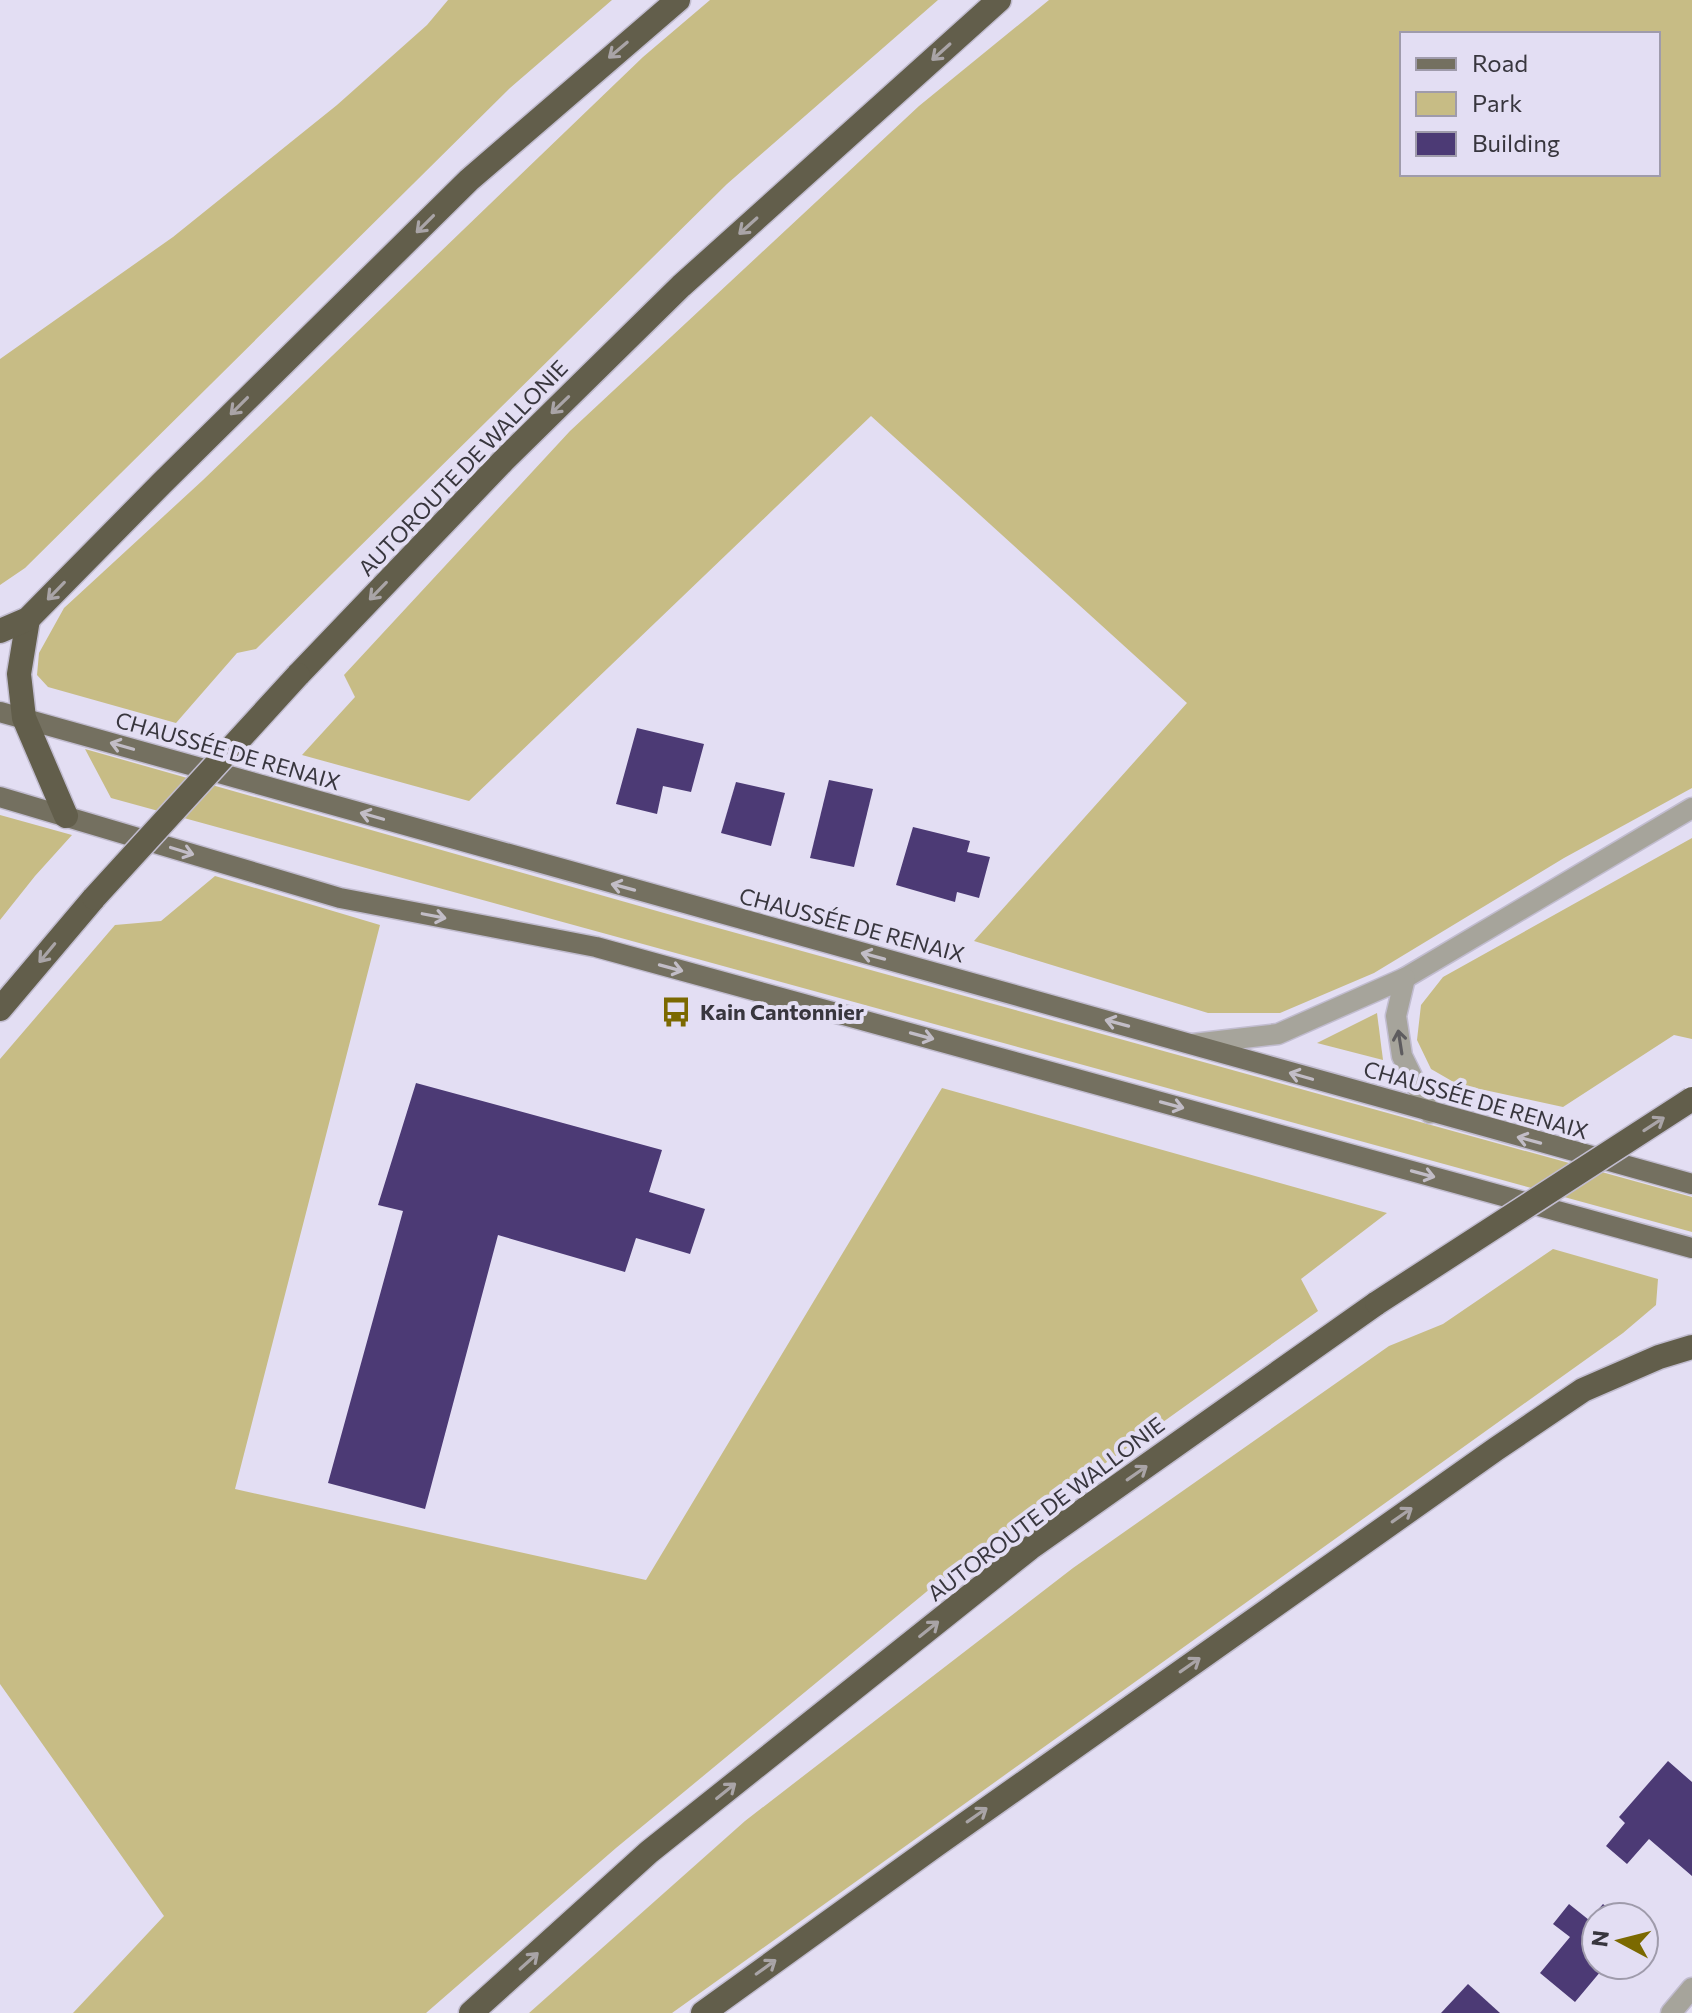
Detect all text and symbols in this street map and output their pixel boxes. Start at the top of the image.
legend [1400,32,1660,176]
one-way arrow [608,41,629,59]
one-way arrow [932,43,952,61]
text: Road [1472,48,1528,77]
text: Park [1472,88,1522,117]
text: Building [1472,128,1560,157]
one-way arrow [416,214,435,233]
one-way arrow [738,216,758,234]
street label: AUTOROUTE DE WALLONIE [352,354,573,581]
one-way arrow [551,395,570,414]
one-way arrow [229,397,249,416]
one-way arrow [47,581,66,600]
one-way arrow [369,581,388,601]
street label: CHAUSSÉE DE RENAIX [113,706,344,796]
one-way arrow [110,738,135,752]
one-way arrow [360,808,386,823]
one-way arrow [169,844,195,859]
one-way arrow [610,879,636,894]
street label: CHAUSSÉE DE RENAIX [736,881,968,968]
one-way arrow [420,909,446,924]
one-way arrow [38,943,56,963]
one-way arrow [861,948,887,963]
one-way arrow [658,961,684,976]
bus stop icon: Kain Cantonnier [659,995,693,1029]
place label: Kain Cantonnier [700,998,864,1025]
one-way arrow [1105,1015,1131,1030]
one-way arrow [908,1030,934,1045]
one-way arrow [1392,1030,1407,1055]
street label: CHAUSSÉE DE RENAIX [1361,1055,1592,1145]
one-way arrow [1289,1068,1315,1083]
one-way arrow [1159,1099,1185,1114]
one-way arrow [1642,1115,1665,1131]
one-way arrow [1517,1132,1543,1147]
one-way arrow [1410,1167,1436,1182]
street label: AUTOROUTE DE WALLONIE [922,1411,1170,1607]
one-way arrow [1125,1465,1147,1481]
one-way arrow [1391,1507,1412,1524]
one-way arrow [918,1620,939,1638]
one-way arrow [1178,1657,1200,1673]
one-way arrow [715,1782,735,1800]
one-way arrow [966,1807,988,1823]
north arrow [1580,1901,1660,1981]
text: N [1585,1929,1614,1948]
one-way arrow [518,1952,538,1970]
one-way arrow [755,1959,777,1975]

